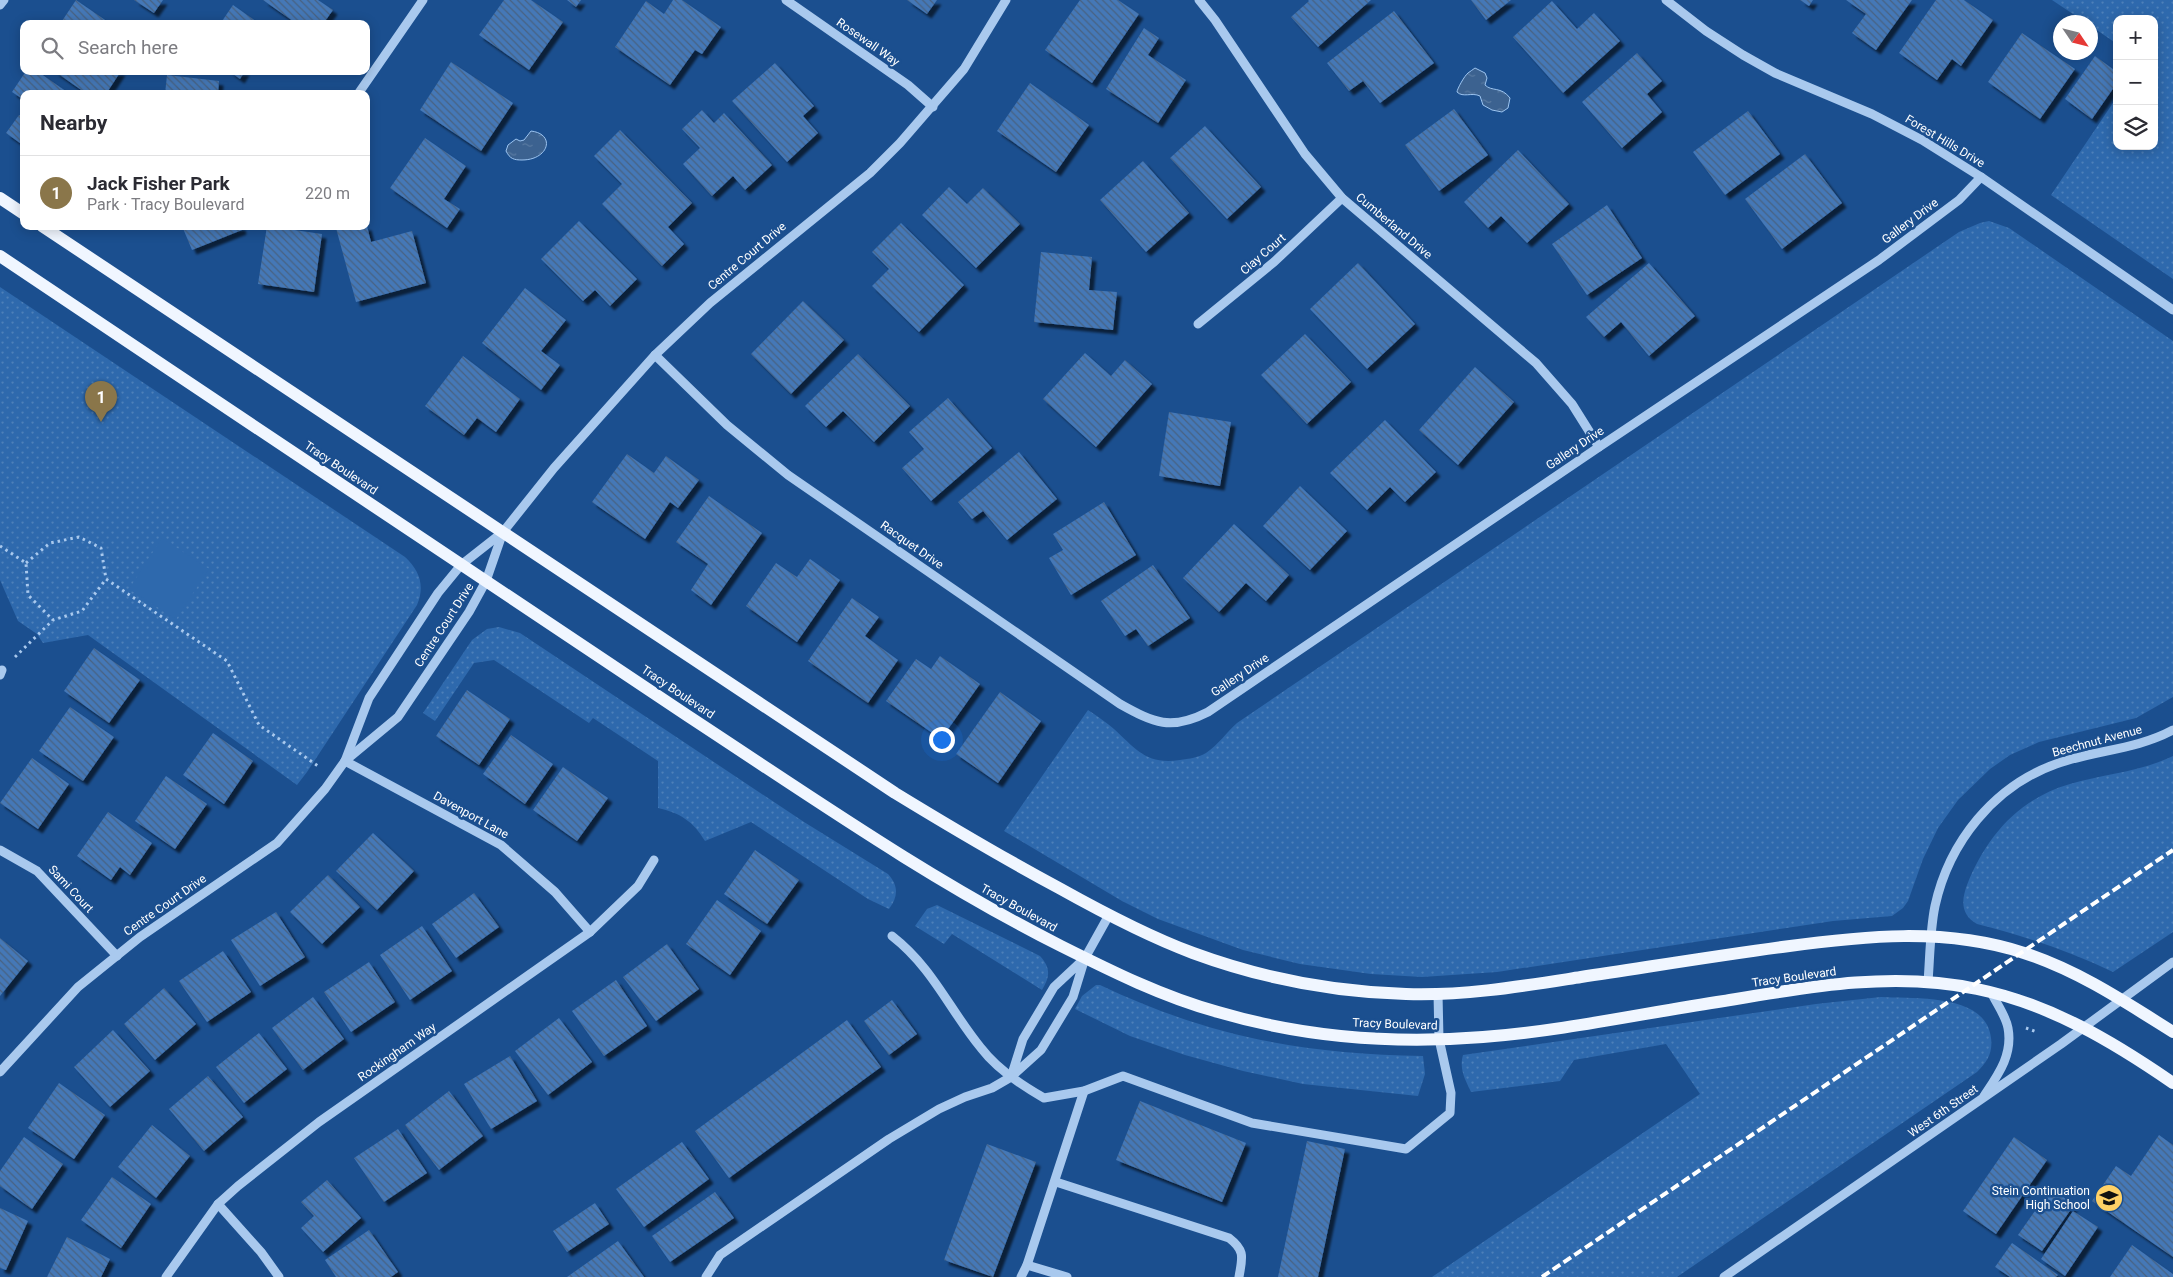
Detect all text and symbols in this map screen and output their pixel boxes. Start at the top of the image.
street label: Rosewall Way [834,15,902,69]
north arrow [2053,15,2098,60]
map controls [2113,15,2158,150]
button: + [2113,15,2158,60]
search box [20,20,370,75]
icon: search [38,34,66,62]
text: Search here [78,36,178,59]
button: − [2113,60,2158,105]
button: layers [2113,105,2158,150]
text: Nearby [40,111,107,135]
street label: Forest Hills Drive [1903,112,1987,170]
text: Jack Fisher Park [87,172,230,195]
text: 1 [51,184,61,203]
text: 220 m [305,184,350,203]
street label: Cumberland Drive [1353,190,1435,262]
text: Park · Tracy Boulevard [87,195,245,214]
street label: Gallery Drive [1879,195,1941,247]
street label: Centre Court Drive [705,219,789,293]
street label: Clay Court [1238,231,1289,277]
pin: 1 [85,381,117,422]
street label: Gallery Drive [1543,424,1607,472]
street label: Tracy Boulevard [302,438,380,498]
street label: Racquet Drive [878,518,946,572]
street label: Centre Court Drive [412,580,476,670]
street label: Gallery Drive [1208,651,1272,699]
street label: Tracy Boulevard [639,662,717,722]
street label: Beechnut Avenue [2051,722,2143,760]
your location [929,727,955,753]
street label: Davenport Lane [431,789,511,841]
street label: Sami Court [46,862,97,916]
street label: Centre Court Drive [121,871,209,939]
street label: Tracy Boulevard [978,881,1060,935]
street label: Tracy Boulevard [1751,964,1837,990]
street label: Tracy Boulevard [1352,1016,1438,1032]
street label: Rockingham Way [355,1020,439,1084]
street label: West 6th Street [1905,1082,1981,1140]
school or university icon: Stein Continuation High School [2094,1183,2124,1213]
place label: Stein Continuation High School [1992,1184,2090,1212]

